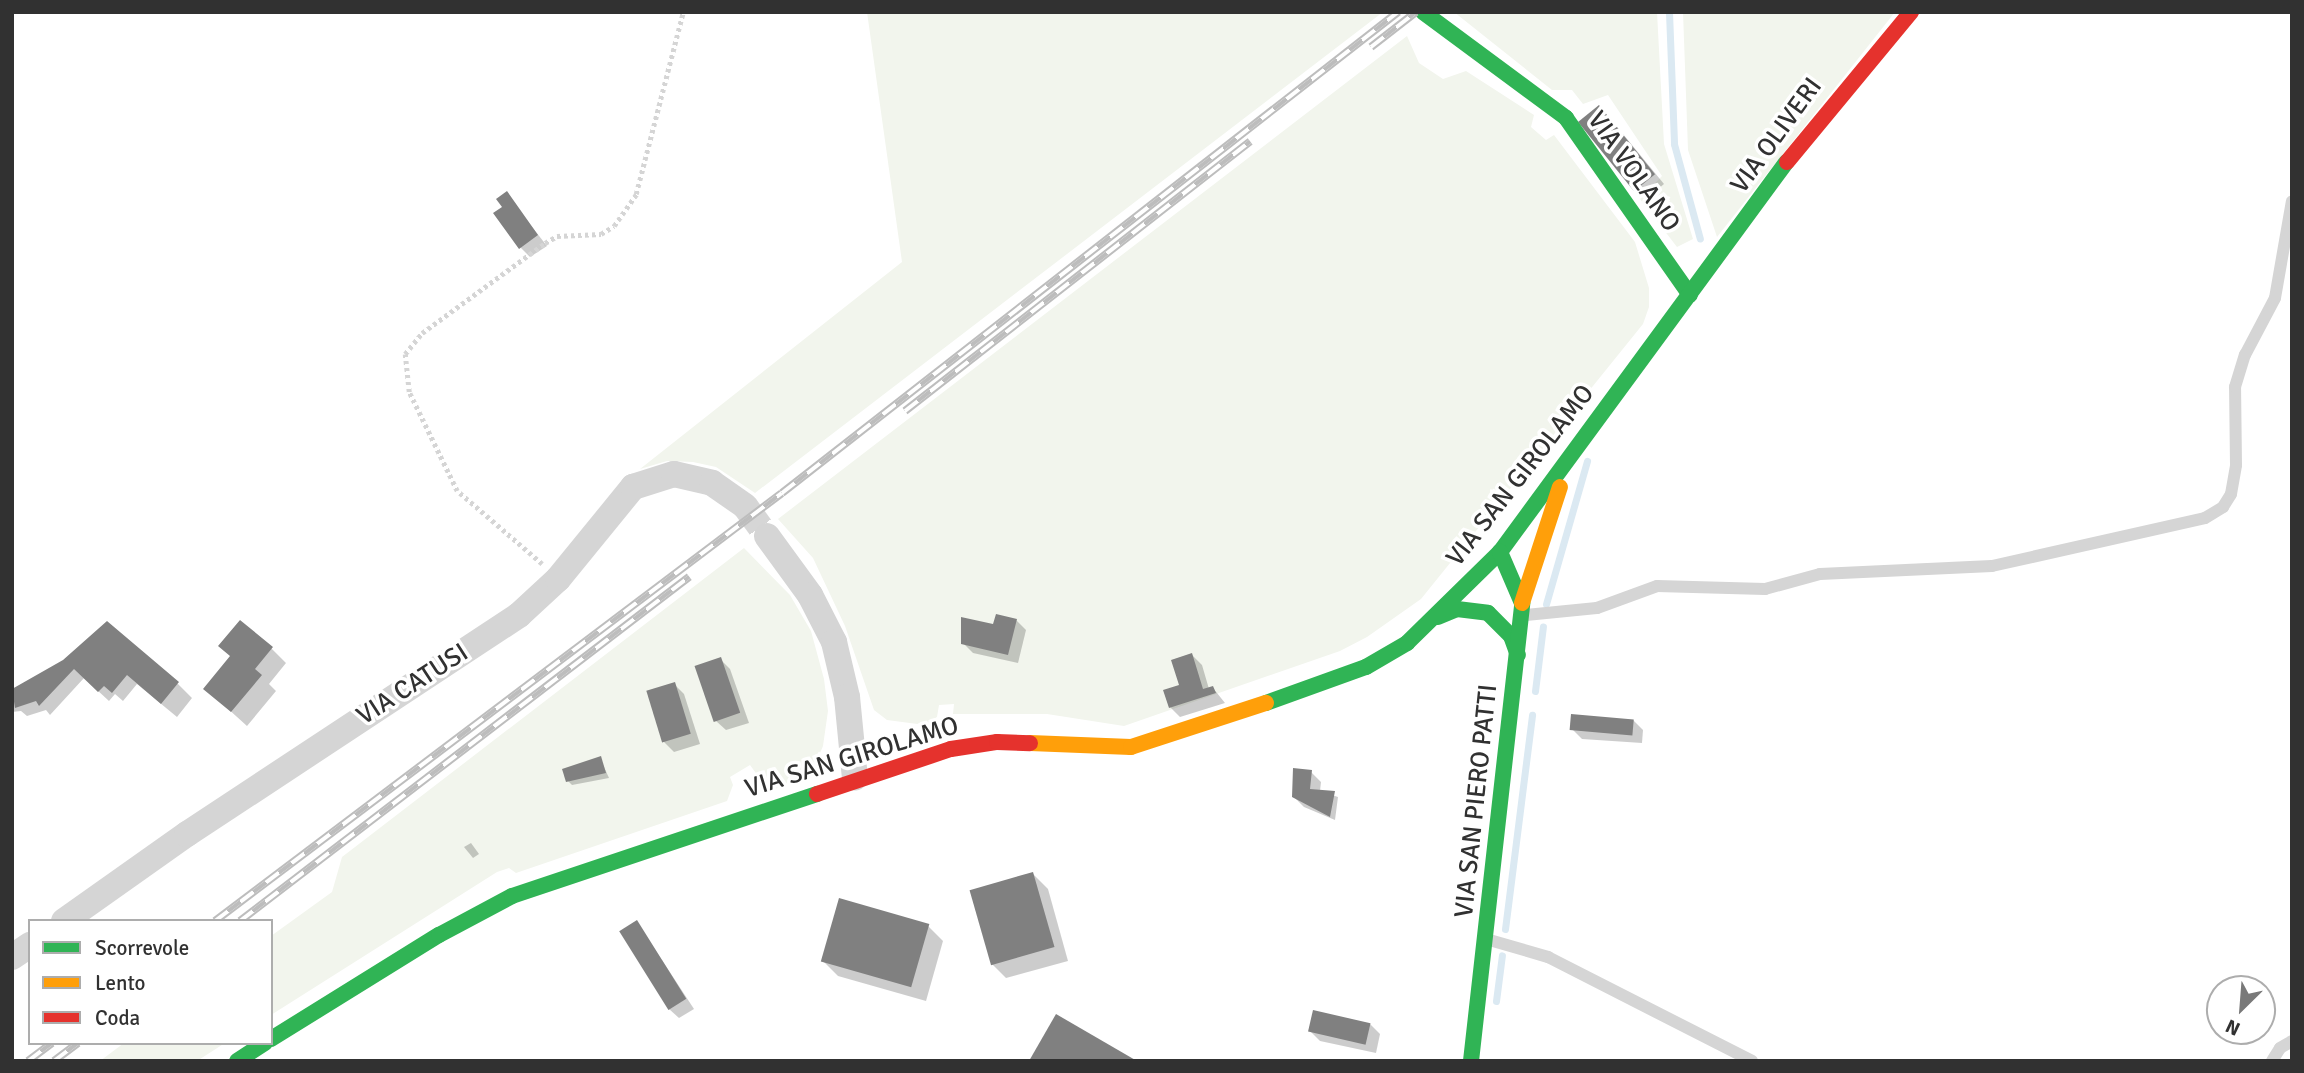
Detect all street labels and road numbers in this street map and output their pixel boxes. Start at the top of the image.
street label: VIA OLIVERI [1725,72,1829,200]
street label: VIA VOLANO [1580,106,1686,238]
street label: VIA SAN GIROLAMO [1440,379,1602,573]
street label: VIA CATUSI [351,637,475,733]
street label: VIA SAN PIERO PATTI [1449,683,1505,919]
street label: VIA SAN GIROLAMO [741,711,963,805]

